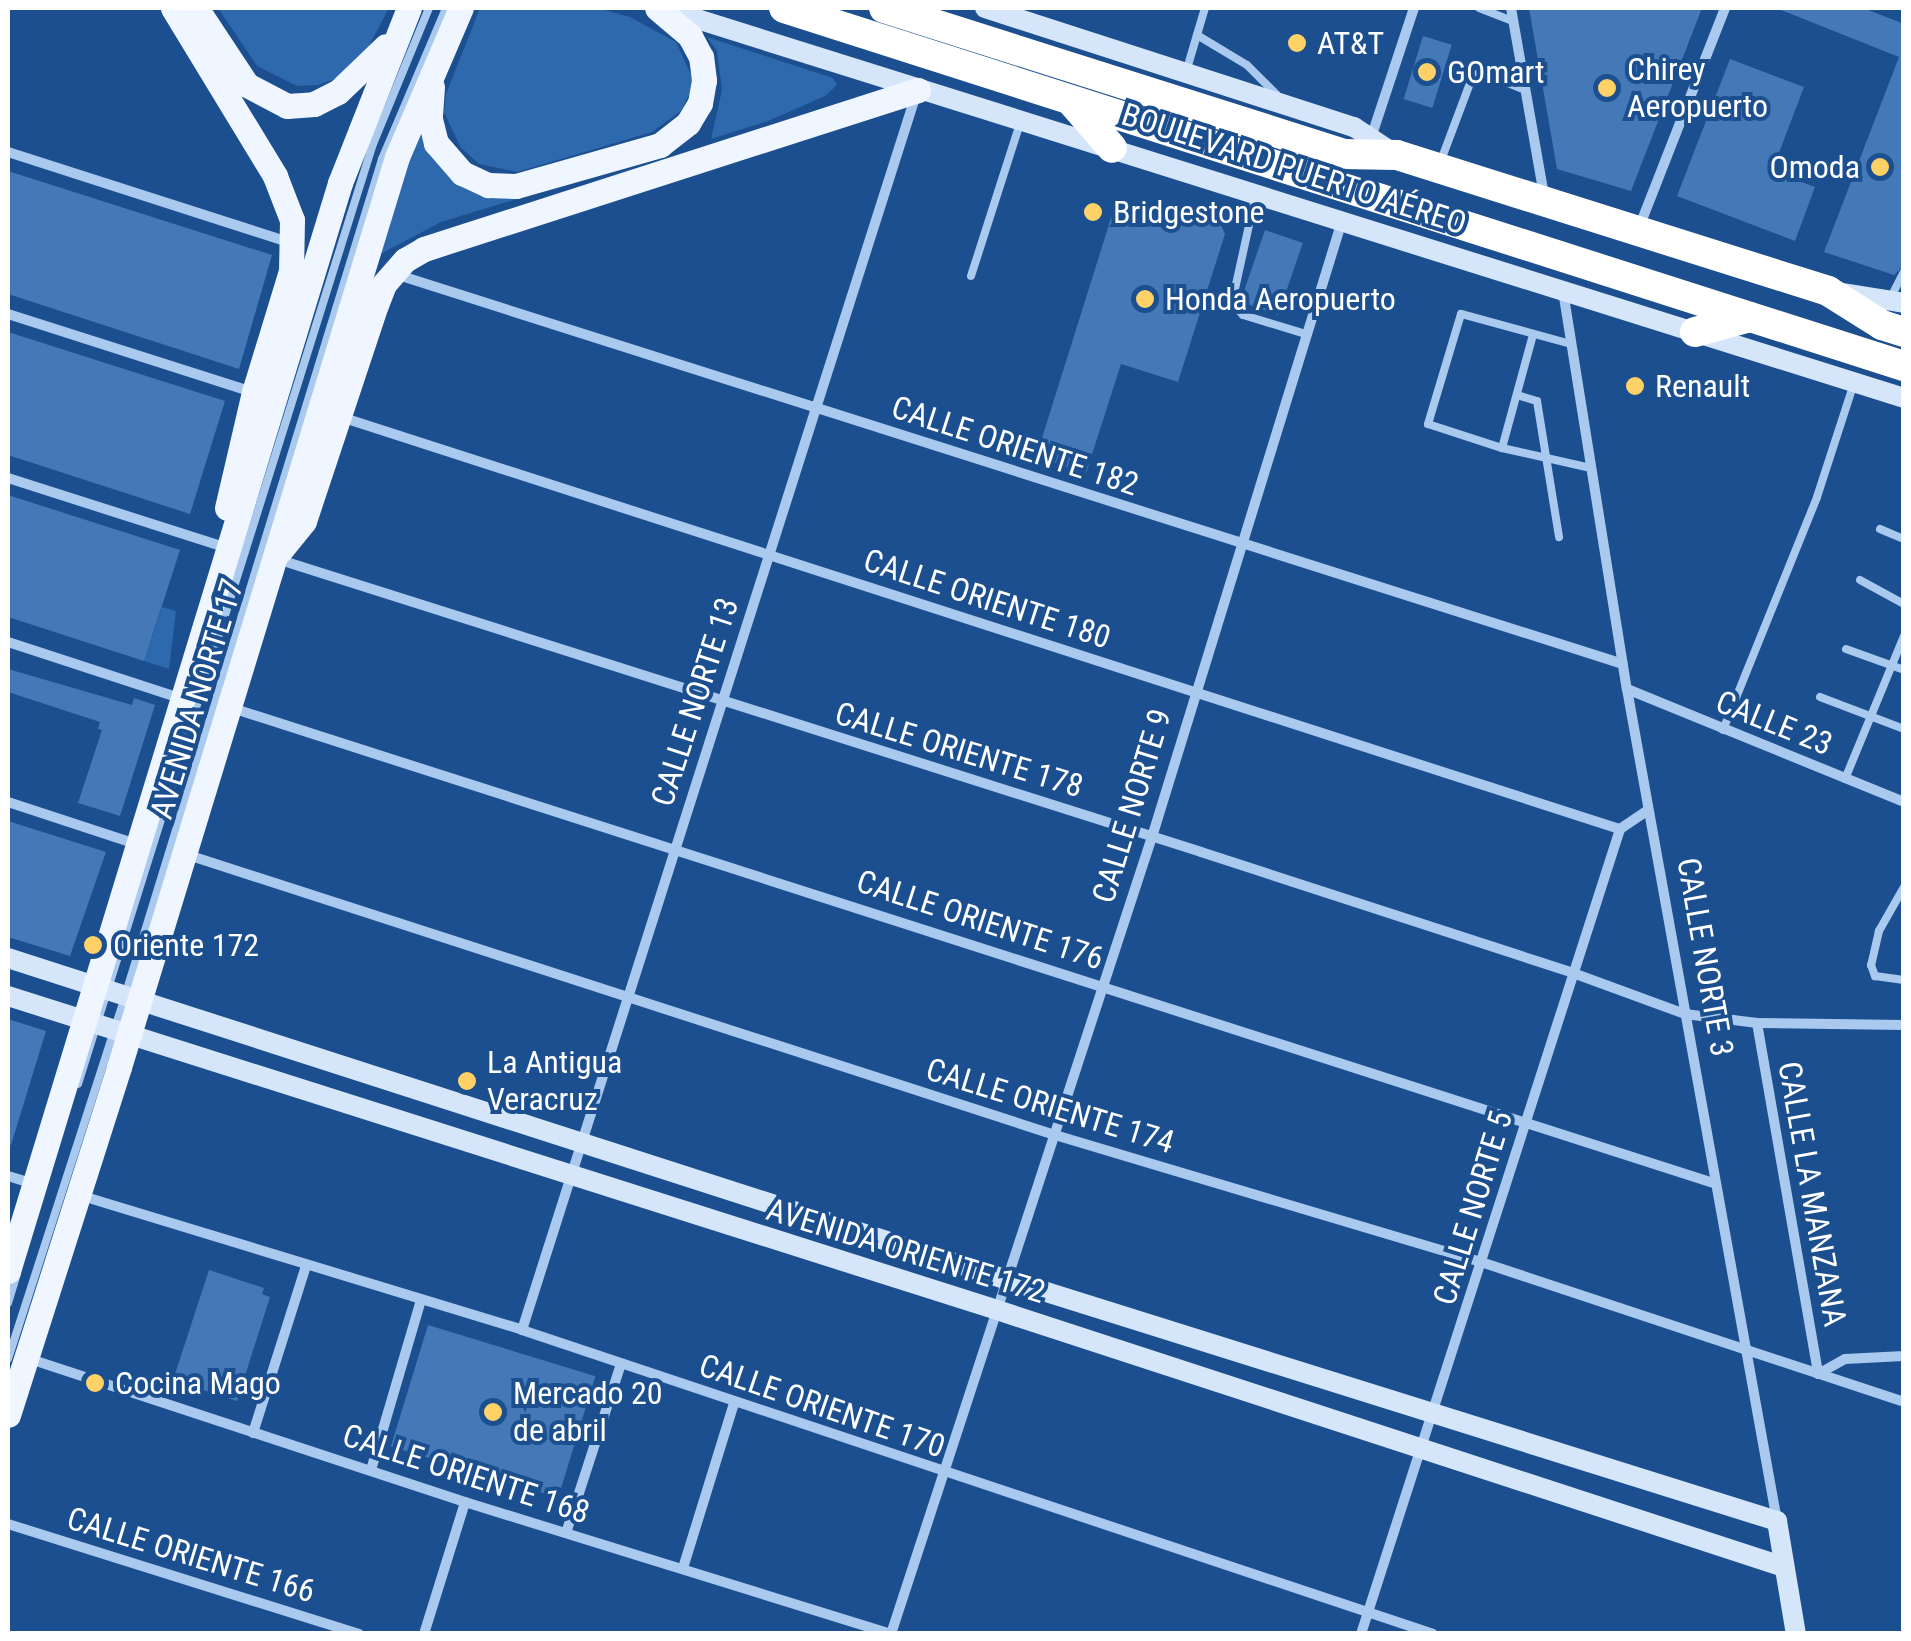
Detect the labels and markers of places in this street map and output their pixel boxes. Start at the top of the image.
place label: AT&T [1317,24,1384,62]
marker: AT&T [1286,32,1308,54]
place label: Chirey Aeropuerto [1627,51,1768,126]
place label: GOmart [1447,53,1545,91]
marker: GOmart [1416,61,1438,83]
marker: Chirey Aeropuerto [1596,77,1618,99]
place label: Omoda [1769,148,1860,186]
marker: Omoda [1869,156,1891,178]
place label: Bridgestone [1113,193,1265,231]
marker: Bridgestone [1082,201,1104,223]
place label: Honda Aeropuerto [1165,280,1396,318]
marker: Honda Aeropuerto [1134,288,1156,310]
place label: Renault [1655,367,1750,405]
marker: Renault [1624,375,1646,397]
place label: Oriente 172 [113,926,259,964]
marker: Oriente 172 [82,934,104,956]
place label: La Antigua Veracruz [487,1044,622,1119]
marker: La Antigua Veracruz [456,1070,478,1092]
place label: Cocina Mago [115,1364,281,1402]
marker: Cocina Mago [84,1372,106,1394]
place label: Mercado 20 de abril [513,1375,663,1450]
marker: Mercado 20 de abril [482,1401,504,1423]

